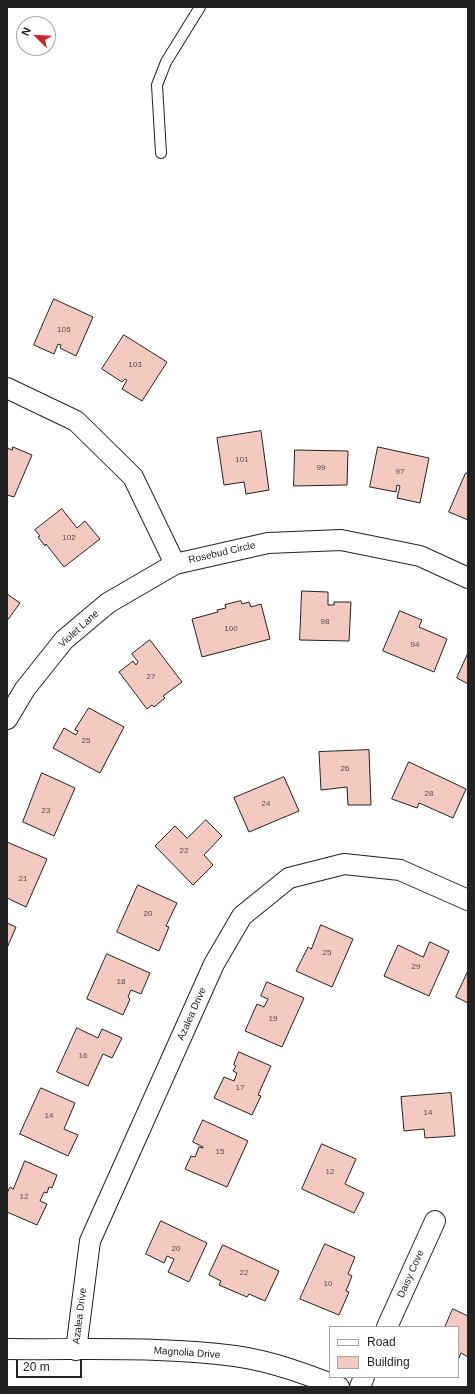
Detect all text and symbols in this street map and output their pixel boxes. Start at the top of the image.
north arrow [16,16,56,56]
text: N [19,25,33,38]
house number: 105 [57,325,71,335]
house number: 103 [128,360,142,370]
house number: 101 [235,455,249,465]
house number: 99 [317,463,325,473]
house number: 97 [396,467,404,477]
house number: 102 [62,533,76,543]
street label: Rosebud Circle [187,539,257,567]
street label: Violet Lane [56,608,102,650]
house number: 98 [321,617,329,627]
house number: 100 [224,624,238,634]
house number: 94 [411,640,419,650]
house number: 27 [147,672,155,682]
house number: 25 [82,736,90,746]
house number: 26 [341,764,349,774]
house number: 28 [425,789,433,799]
house number: 24 [262,799,270,809]
house number: 23 [42,806,50,816]
house number: 22 [180,846,188,856]
house number: 21 [19,874,27,884]
house number: 20 [144,909,152,919]
house number: 25 [323,948,331,958]
house number: 29 [412,962,420,972]
house number: 18 [117,977,125,987]
street label: Azalea Drive [175,986,209,1042]
house number: 19 [269,1014,277,1024]
house number: 16 [79,1051,87,1061]
house number: 17 [236,1083,244,1093]
house number: 14 [424,1108,432,1118]
house number: 14 [45,1111,53,1121]
house number: 15 [216,1147,224,1157]
house number: 12 [326,1167,334,1177]
house number: 12 [20,1192,28,1202]
house number: 20 [172,1244,180,1254]
street label: Daisy Cove [395,1248,427,1300]
house number: 22 [240,1268,248,1278]
house number: 10 [324,1279,332,1289]
street label: Azalea Drive [71,1287,89,1345]
legend [329,1326,459,1378]
text: Road [367,1335,396,1349]
street label: Magnolia Drive [153,1345,221,1361]
scale bar [18,1352,84,1378]
text: Building [367,1355,410,1369]
text: 20 m [23,1360,50,1374]

